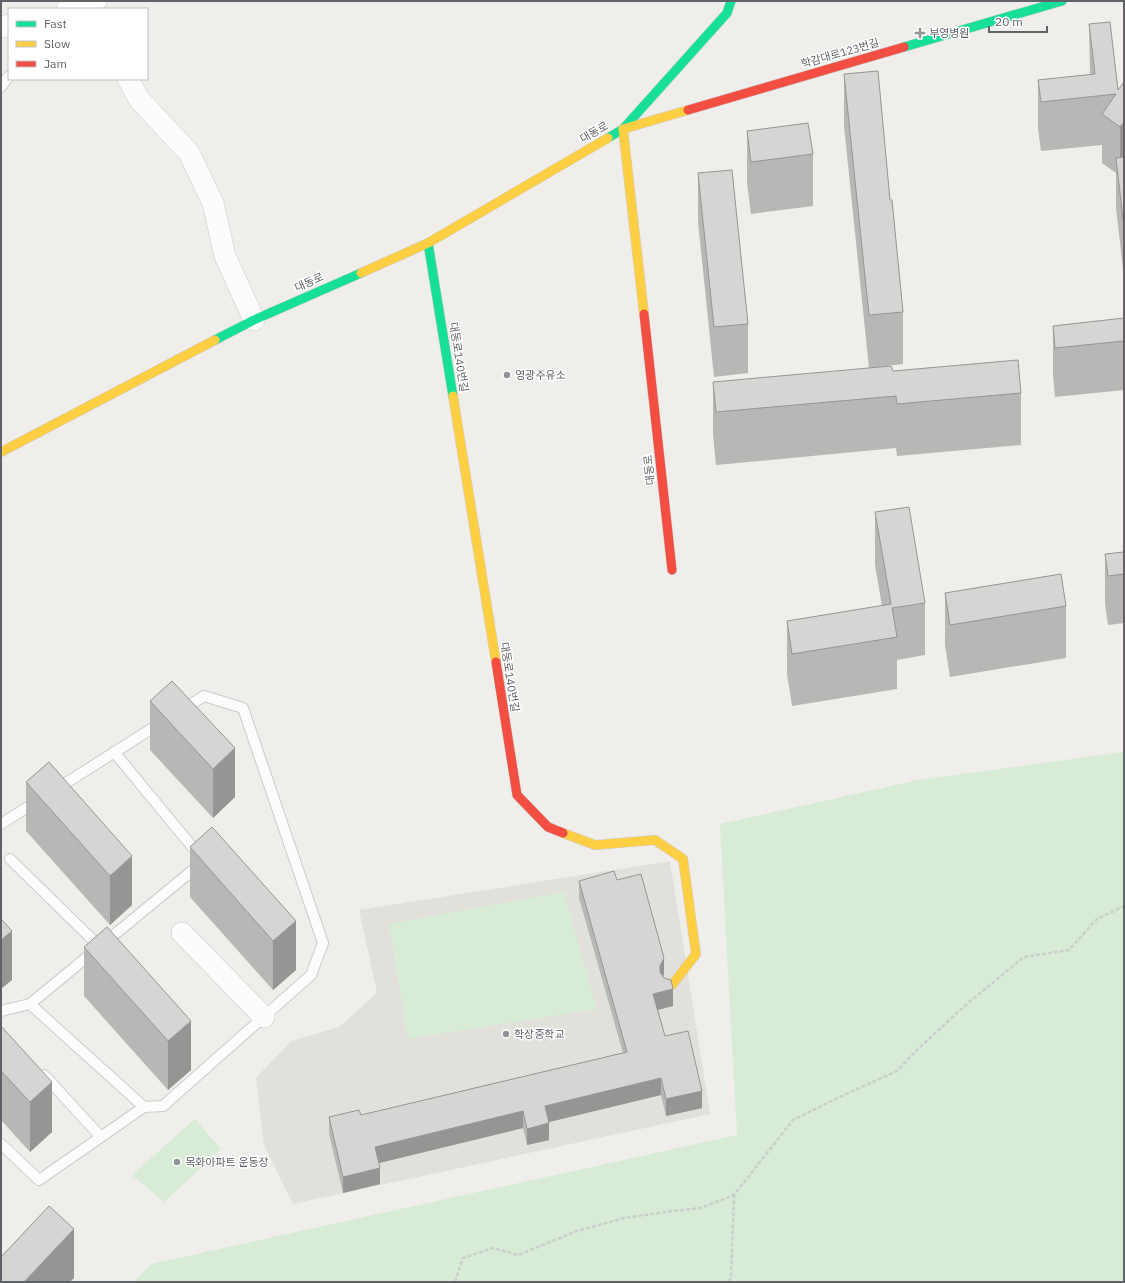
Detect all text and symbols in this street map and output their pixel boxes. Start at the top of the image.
legend [8,8,148,80]
scale bar [989,8,1047,34]
text: 20 m [995,14,1023,29]
text: Fast [44,16,67,31]
place label: 부영병원 [929,26,969,40]
marker: 부영병원 [914,27,926,39]
street label: 학감대로123번길 [799,35,881,71]
text: Slow [44,36,70,51]
text: Jam [44,56,67,71]
street label: 대동로 [577,118,611,146]
street label: 대동로 [292,269,326,295]
street label: 대동로140번길 [447,321,471,393]
place label: 영광주유소 [515,368,566,382]
marker: 영광주유소 [502,370,512,380]
street label: 대동로 [640,454,658,486]
street label: 대동로140번길 [498,641,522,713]
place label: 학장중학교 [514,1027,565,1041]
marker: 학장중학교 [501,1029,511,1039]
place label: 목화아파트 운동장 [185,1155,269,1169]
marker: 목화아파트 운동장 [172,1157,182,1167]

